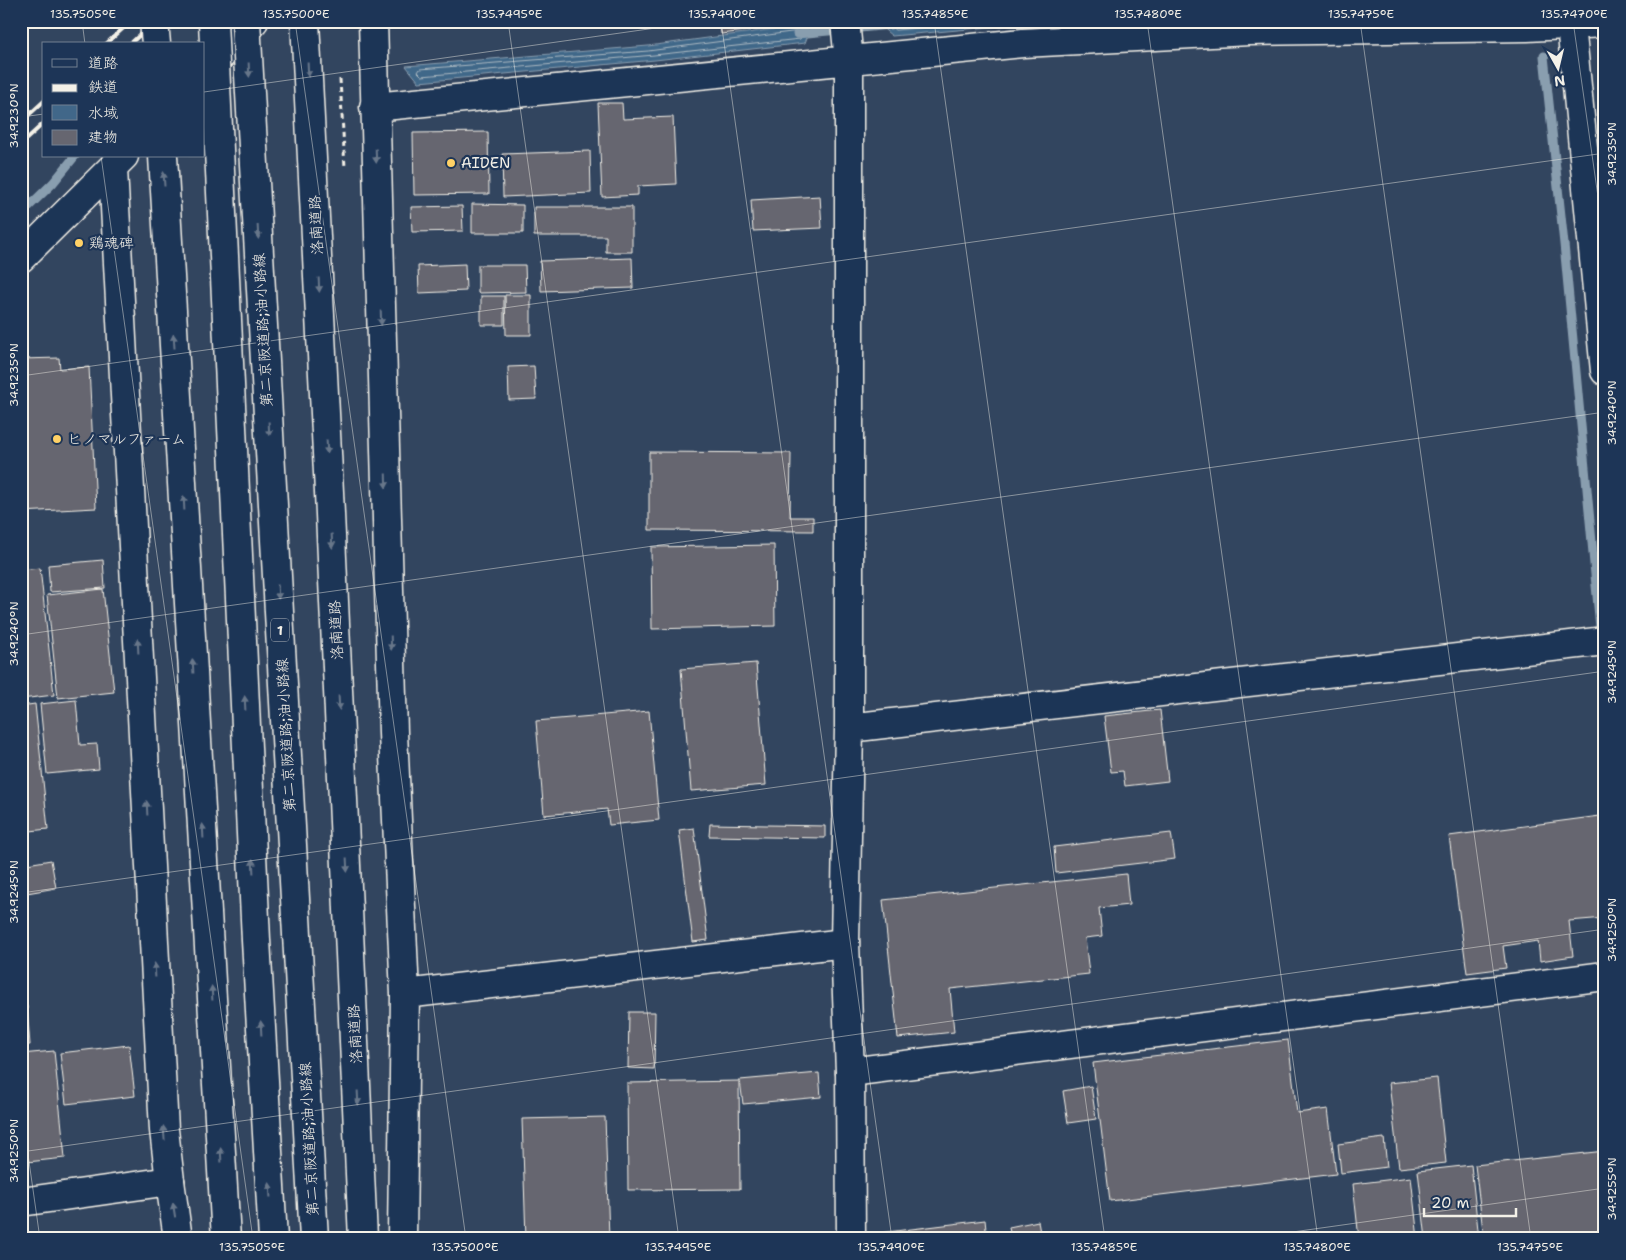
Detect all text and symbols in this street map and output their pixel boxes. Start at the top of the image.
text: 135.7505°E [50,6,116,22]
text: 135.7500°E [262,6,330,22]
text: 135.7495°E [476,6,542,22]
text: 135.7490°E [688,6,756,22]
text: 135.7485°E [902,6,968,22]
text: 135.7480°E [1114,6,1182,22]
text: 135.7475°E [1328,6,1394,22]
text: 135.7470°E [1540,6,1608,22]
legend [42,42,205,158]
north arrow [1534,42,1584,92]
text: 道路 [88,53,118,73]
one-way arrow [245,62,253,78]
one-way arrow [304,62,312,78]
text: N [1553,71,1567,91]
text: 鉄道 [88,77,118,97]
text: 34.9230°N [6,83,22,149]
text: 水域 [88,103,118,123]
text: 34.9235°N [1604,122,1620,186]
text: 建物 [88,127,118,147]
one-way arrow [372,148,380,164]
place label: AIDEN [461,153,510,173]
marker: AIDEN [445,157,457,169]
one-way arrow [160,171,168,187]
street label: 洛南道路 [304,195,328,255]
one-way arrow [254,224,262,240]
place label: 鶏魂碑 [89,233,134,253]
marker: 鶏魂碑 [73,237,85,249]
street label: 第二京阪道路;油小路線 [249,252,277,408]
one-way arrow [315,277,323,293]
one-way arrow [377,310,385,326]
one-way arrow [170,333,178,349]
text: 34.9235°N [6,343,22,407]
text: 34.9240°N [1604,380,1620,446]
one-way arrow [265,422,273,438]
place label: ヒノマルファーム [67,429,186,449]
marker: ヒノマルファーム [51,433,63,445]
one-way arrow [324,439,332,455]
one-way arrow [382,473,390,489]
one-way arrow [180,495,188,511]
one-way arrow [328,533,336,549]
one-way arrow [275,584,283,600]
street label: 洛南道路 [324,600,348,660]
text: 34.9240°N [6,601,22,667]
road number: 1 [271,618,289,642]
one-way arrow [387,635,395,651]
one-way arrow [134,638,142,654]
text: 34.9245°N [1604,640,1620,704]
one-way arrow [189,657,197,673]
street label: 第二京阪道路;油小路線 [272,657,300,813]
one-way arrow [241,695,249,711]
one-way arrow [336,695,344,711]
one-way arrow [142,800,150,816]
one-way arrow [198,822,206,838]
one-way arrow [248,857,256,873]
one-way arrow [343,858,351,874]
text: 34.9245°N [6,860,22,924]
text: 34.9250°N [1604,898,1620,962]
one-way arrow [151,962,159,978]
one-way arrow [207,985,215,1001]
street label: 洛南道路 [343,1004,367,1064]
one-way arrow [257,1020,265,1036]
street label: 第二京阪道路;油小路線 [295,1061,323,1217]
one-way arrow [354,1090,362,1106]
text: 34.9250°N [6,1119,22,1183]
one-way arrow [160,1124,168,1140]
one-way arrow [217,1147,225,1163]
text: 34.9255°N [1604,1157,1620,1221]
one-way arrow [266,1182,274,1198]
scale bar [1424,1185,1516,1217]
text: 20 m [1431,1193,1470,1213]
one-way arrow [170,1202,178,1218]
text: 135.7505°E [219,1239,285,1255]
text: 135.7500°E [431,1239,499,1255]
text: 135.7495°E [645,1239,711,1255]
text: 135.7490°E [857,1239,925,1255]
text: 135.7485°E [1071,1239,1137,1255]
text: 135.7480°E [1283,1239,1351,1255]
text: 135.7475°E [1497,1239,1563,1255]

